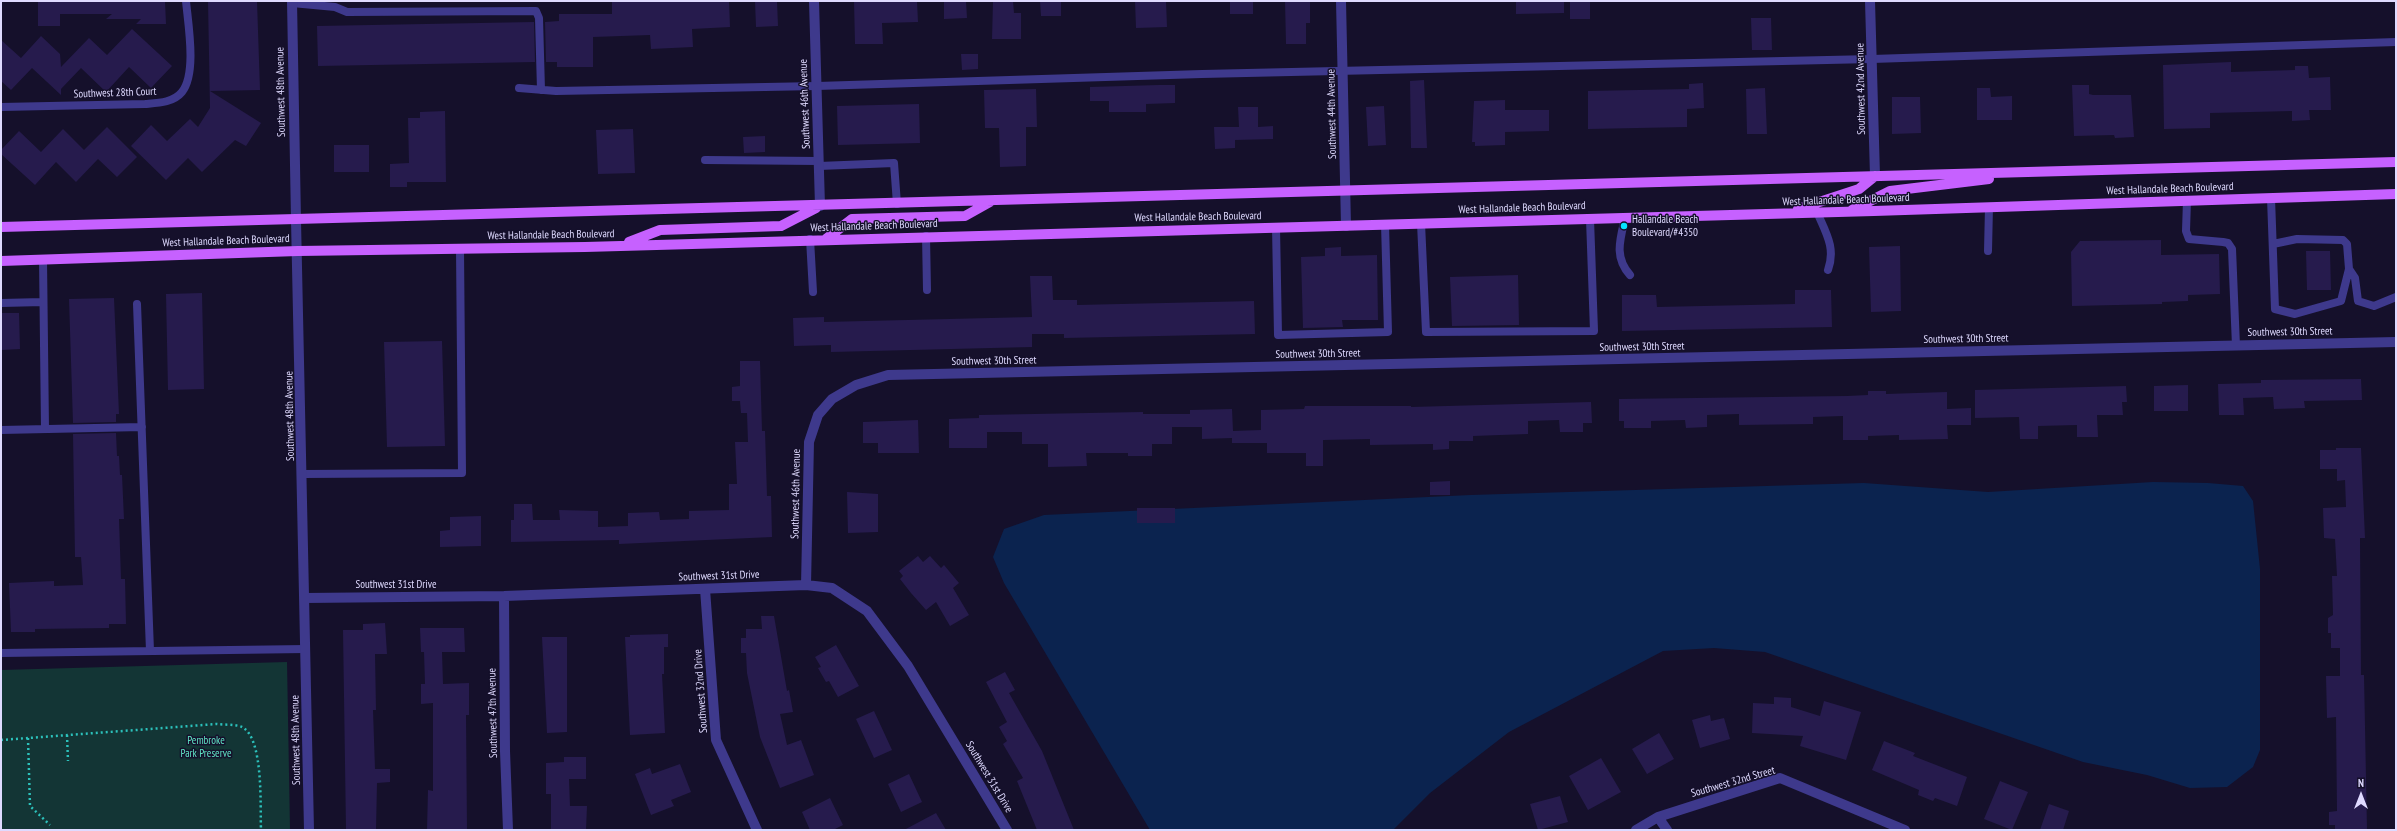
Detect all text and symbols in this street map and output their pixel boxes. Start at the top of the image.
street label: Southwest 42nd Avenue [1854,43,1868,135]
street label: Southwest 48th Avenue [274,47,288,137]
street label: Southwest 46th Avenue [797,59,813,149]
street label: Southwest 44th Avenue [1325,69,1339,159]
street label: Southwest 28th Court [73,85,157,101]
street label: West Hallandale Beach Boulevard [2106,180,2234,198]
street label: West Hallandale Beach Boulevard [1782,191,1910,209]
street label: West Hallandale Beach Boulevard [1458,199,1586,217]
street label: West Hallandale Beach Boulevard [1134,209,1262,225]
place label: Hallandale Beach Boulevard/#4350 [1632,213,1698,239]
street label: West Hallandale Beach Boulevard [810,217,938,235]
marker: Hallandale Beach Boulevard/#4350 [1619,221,1629,231]
street label: West Hallandale Beach Boulevard [487,227,615,243]
street label: West Hallandale Beach Boulevard [162,232,290,250]
street label: Southwest 30th Street [2247,325,2333,339]
street label: Southwest 30th Street [1923,332,2009,346]
street label: Southwest 30th Street [1599,340,1685,354]
street label: Southwest 30th Street [1275,347,1361,361]
street label: Southwest 30th Street [951,354,1037,368]
street label: Southwest 48th Avenue [283,371,297,461]
street label: Southwest 46th Avenue [789,449,803,539]
street label: Southwest 31st Drive [678,568,760,584]
street label: Southwest 31st Drive [355,578,437,592]
street label: Southwest 32nd Drive [691,649,711,733]
street label: Southwest 47th Avenue [486,668,500,758]
street label: Southwest 48th Avenue [289,695,303,785]
park label: Pembroke Park Preserve [181,734,231,760]
street label: Southwest 31st Drive [962,739,1016,815]
street label: Southwest 32nd Street [1690,764,1776,800]
north arrow [2341,775,2381,815]
text: N [2358,776,2364,790]

